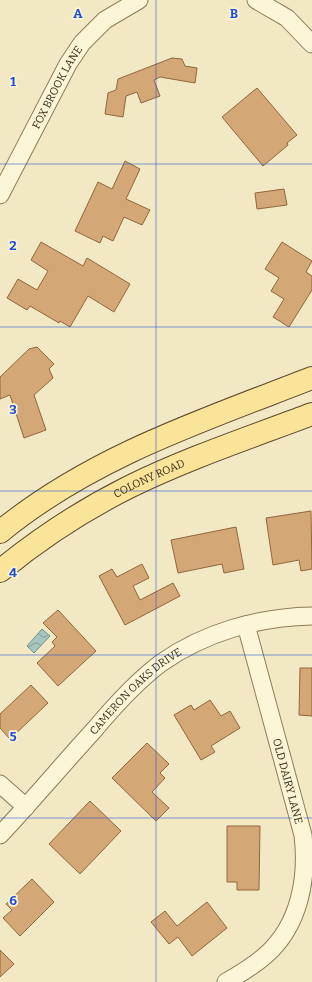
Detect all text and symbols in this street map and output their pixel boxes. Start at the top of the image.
text: A [73,6,83,21]
text: B [230,6,238,21]
street label: FOX BROOK LANE [30,43,85,131]
text: 1 [10,74,16,89]
text: 2 [9,238,17,253]
text: 3 [9,402,17,417]
street label: COLONY ROAD [111,457,187,501]
text: 4 [9,565,17,580]
street label: CAMERON OAKS DRIVE [87,645,184,738]
text: 5 [9,729,17,744]
street label: OLD DAIRY LANE [270,737,305,826]
text: 6 [9,893,17,908]

